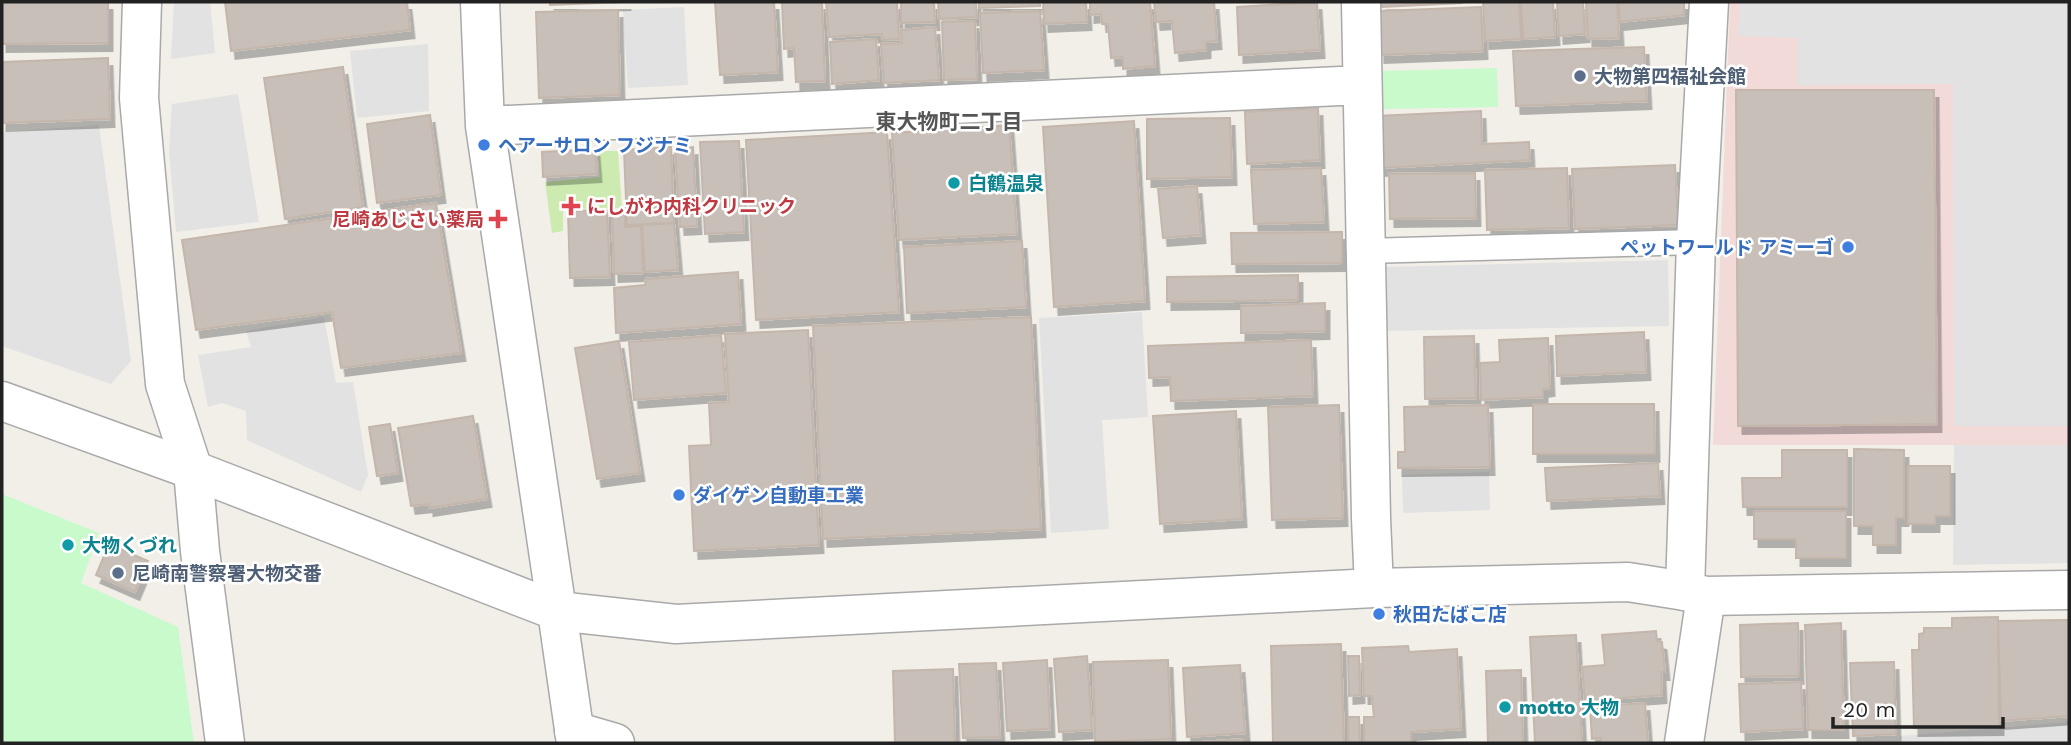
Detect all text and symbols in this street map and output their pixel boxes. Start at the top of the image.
place label: 大物第四福祉会館 [1594,65,1746,88]
marker: 大物第四福祉会館 [1572,68,1588,84]
district label: 東大物町二丁目 [876,109,1023,134]
place label: ヘアーサロン フジナミ [498,134,692,157]
marker: ヘアーサロン フジナミ [476,137,492,153]
place label: 白鶴温泉 [968,172,1044,195]
marker: 白鶴温泉 [946,175,962,191]
place label: にしがわ内科クリニック [587,195,796,218]
marker: にしがわ内科クリニック [561,196,581,216]
place label: 尼崎あじさい薬局 [332,208,484,231]
marker: 尼崎あじさい薬局 [490,211,506,227]
place label: ペットワールド アミーゴ [1620,236,1834,259]
marker: ペットワールド アミーゴ [1840,239,1856,255]
place label: ダイゲン自動車工業 [693,484,864,507]
marker: ダイゲン自動車工業 [671,487,687,503]
place label: 大物くづれ [82,534,177,557]
marker: 大物くづれ [60,537,76,553]
place label: 尼崎南警察署大物交番 [132,562,322,585]
marker: 尼崎南警察署大物交番 [110,565,126,581]
place label: 秋田たばこ店 [1393,603,1507,626]
marker: 秋田たばこ店 [1371,606,1387,622]
scale bar [1833,686,2003,730]
place label: motto 大物 [1519,696,1619,719]
text: 20 m [1843,697,1895,722]
marker: motto 大物 [1497,699,1513,715]

